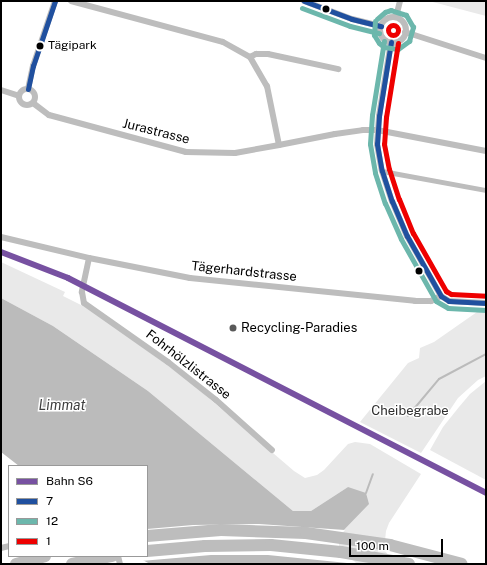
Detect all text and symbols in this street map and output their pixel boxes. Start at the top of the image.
unlabelled marker [321,4,331,14]
place label: Tägipark [48,39,97,53]
marker: Tägipark [35,41,45,51]
street label: Jurastrasse [121,116,191,148]
street label: Tägerhardstrasse [191,259,297,285]
unlabelled marker [414,266,424,276]
place label: Recycling-Paradies [241,320,357,336]
marker: Recycling-Paradies [228,323,238,333]
street label: Fohrhölzlistrasse [142,327,234,403]
water label: Limmat [39,397,85,413]
park label: Cheibegrabe [371,403,449,419]
legend [8,465,148,557]
text: Bahn S6 [46,474,93,488]
text: 7 [46,494,53,508]
text: 12 [46,514,58,528]
scale bar [351,531,445,557]
text: 1 [46,534,51,548]
text: 100 m [356,539,389,553]

